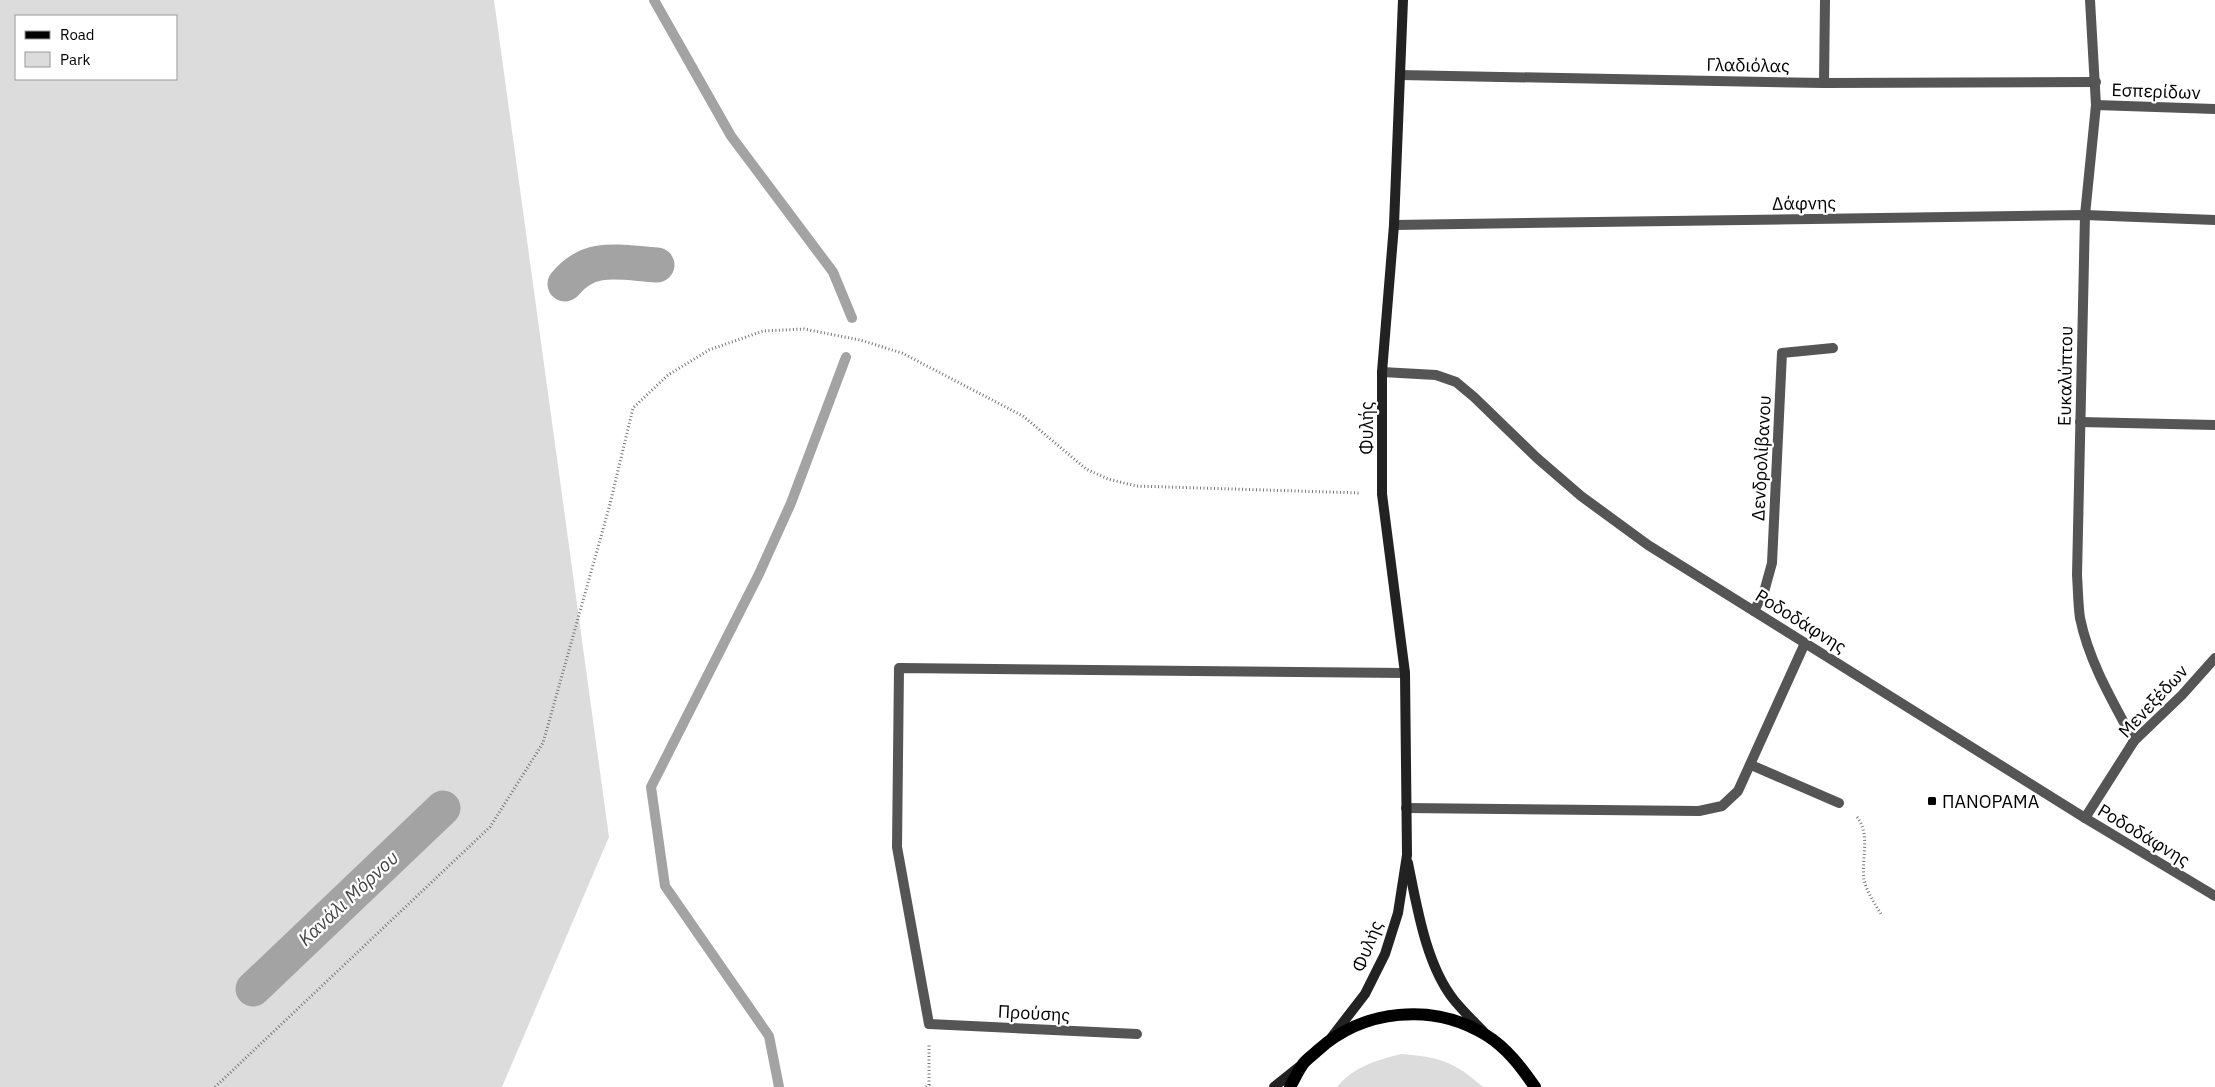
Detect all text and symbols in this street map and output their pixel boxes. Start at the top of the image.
legend [15,15,178,80]
text: Road [60,25,95,44]
text: Park [60,50,90,69]
street label: Γλαδιόλας [1706,53,1790,77]
street label: Εσπερίδων [2111,78,2201,104]
street label: Δάφνης [1772,191,1837,215]
street label: Ευκαλύπτου [2053,326,2077,426]
street label: Δενδρολίβανου [1746,395,1776,521]
street label: Φυλής [1355,401,1378,455]
street label: Ροδοδάφνης [1751,584,1851,658]
street label: Μενεξέδων [2113,660,2193,742]
place label: ΠΑΝΟΡΑΜΑ [1942,790,2040,813]
marker: ΠΑΝΟΡΑΜΑ [1926,795,1938,807]
street label: Ροδοδάφνης [2094,798,2195,872]
water label: Κανάλι Μόρνου [293,845,403,951]
street label: Φυλής [1346,917,1388,975]
street label: Προύσης [997,1000,1071,1026]

